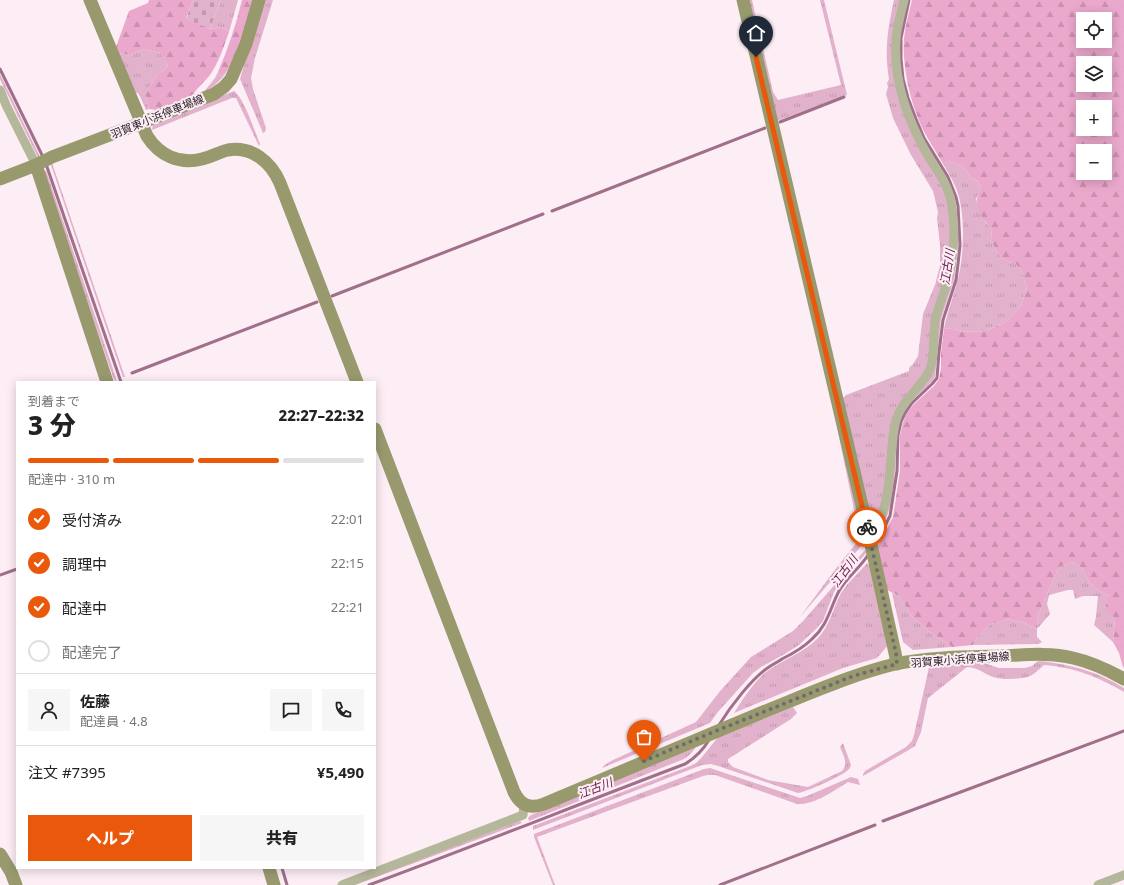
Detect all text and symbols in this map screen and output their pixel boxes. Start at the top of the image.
map controls [1076,12,1112,180]
button: locate [1076,12,1112,48]
pin [739,16,773,57]
icon: home [745,22,767,44]
button: layers [1076,56,1112,92]
street label: 羽賀東小浜停車場線 [108,91,206,141]
button: + [1076,100,1112,136]
button: − [1076,144,1112,180]
water label: 江古川 [936,246,959,286]
text: 到着まで [28,392,80,410]
text: 22:27–22:32 [279,405,364,425]
text: 3 分 [28,407,76,443]
text: 配達中 · 310 m [28,470,115,488]
courier [847,507,887,547]
icon: check [28,508,50,530]
text: 受付済み [62,510,122,530]
text: 22:01 [331,510,364,528]
icon: bike [856,516,878,538]
water label: 江古川 [827,550,863,591]
icon: check [28,552,50,574]
text: 調理中 [62,554,107,574]
text: 22:15 [331,554,364,572]
icon: check [28,596,50,618]
text: 配達中 [62,598,107,618]
text: 22:21 [331,598,364,616]
text: 配達完了 [62,642,122,662]
street label: 羽賀東小浜停車場線 [910,648,1010,670]
button: person [28,689,70,731]
button: chat [270,689,312,731]
button: phone [322,689,364,731]
text: 佐藤 [80,691,110,711]
text: 配達員 · 4.8 [80,712,148,730]
pin [627,720,661,761]
icon: bag [633,726,655,748]
text: 注文 #7395 [28,762,106,782]
text: ¥5,490 [317,762,364,782]
water label: 江古川 [575,773,617,802]
button: ヘルプ [28,815,192,861]
button: 共有 [200,815,364,861]

